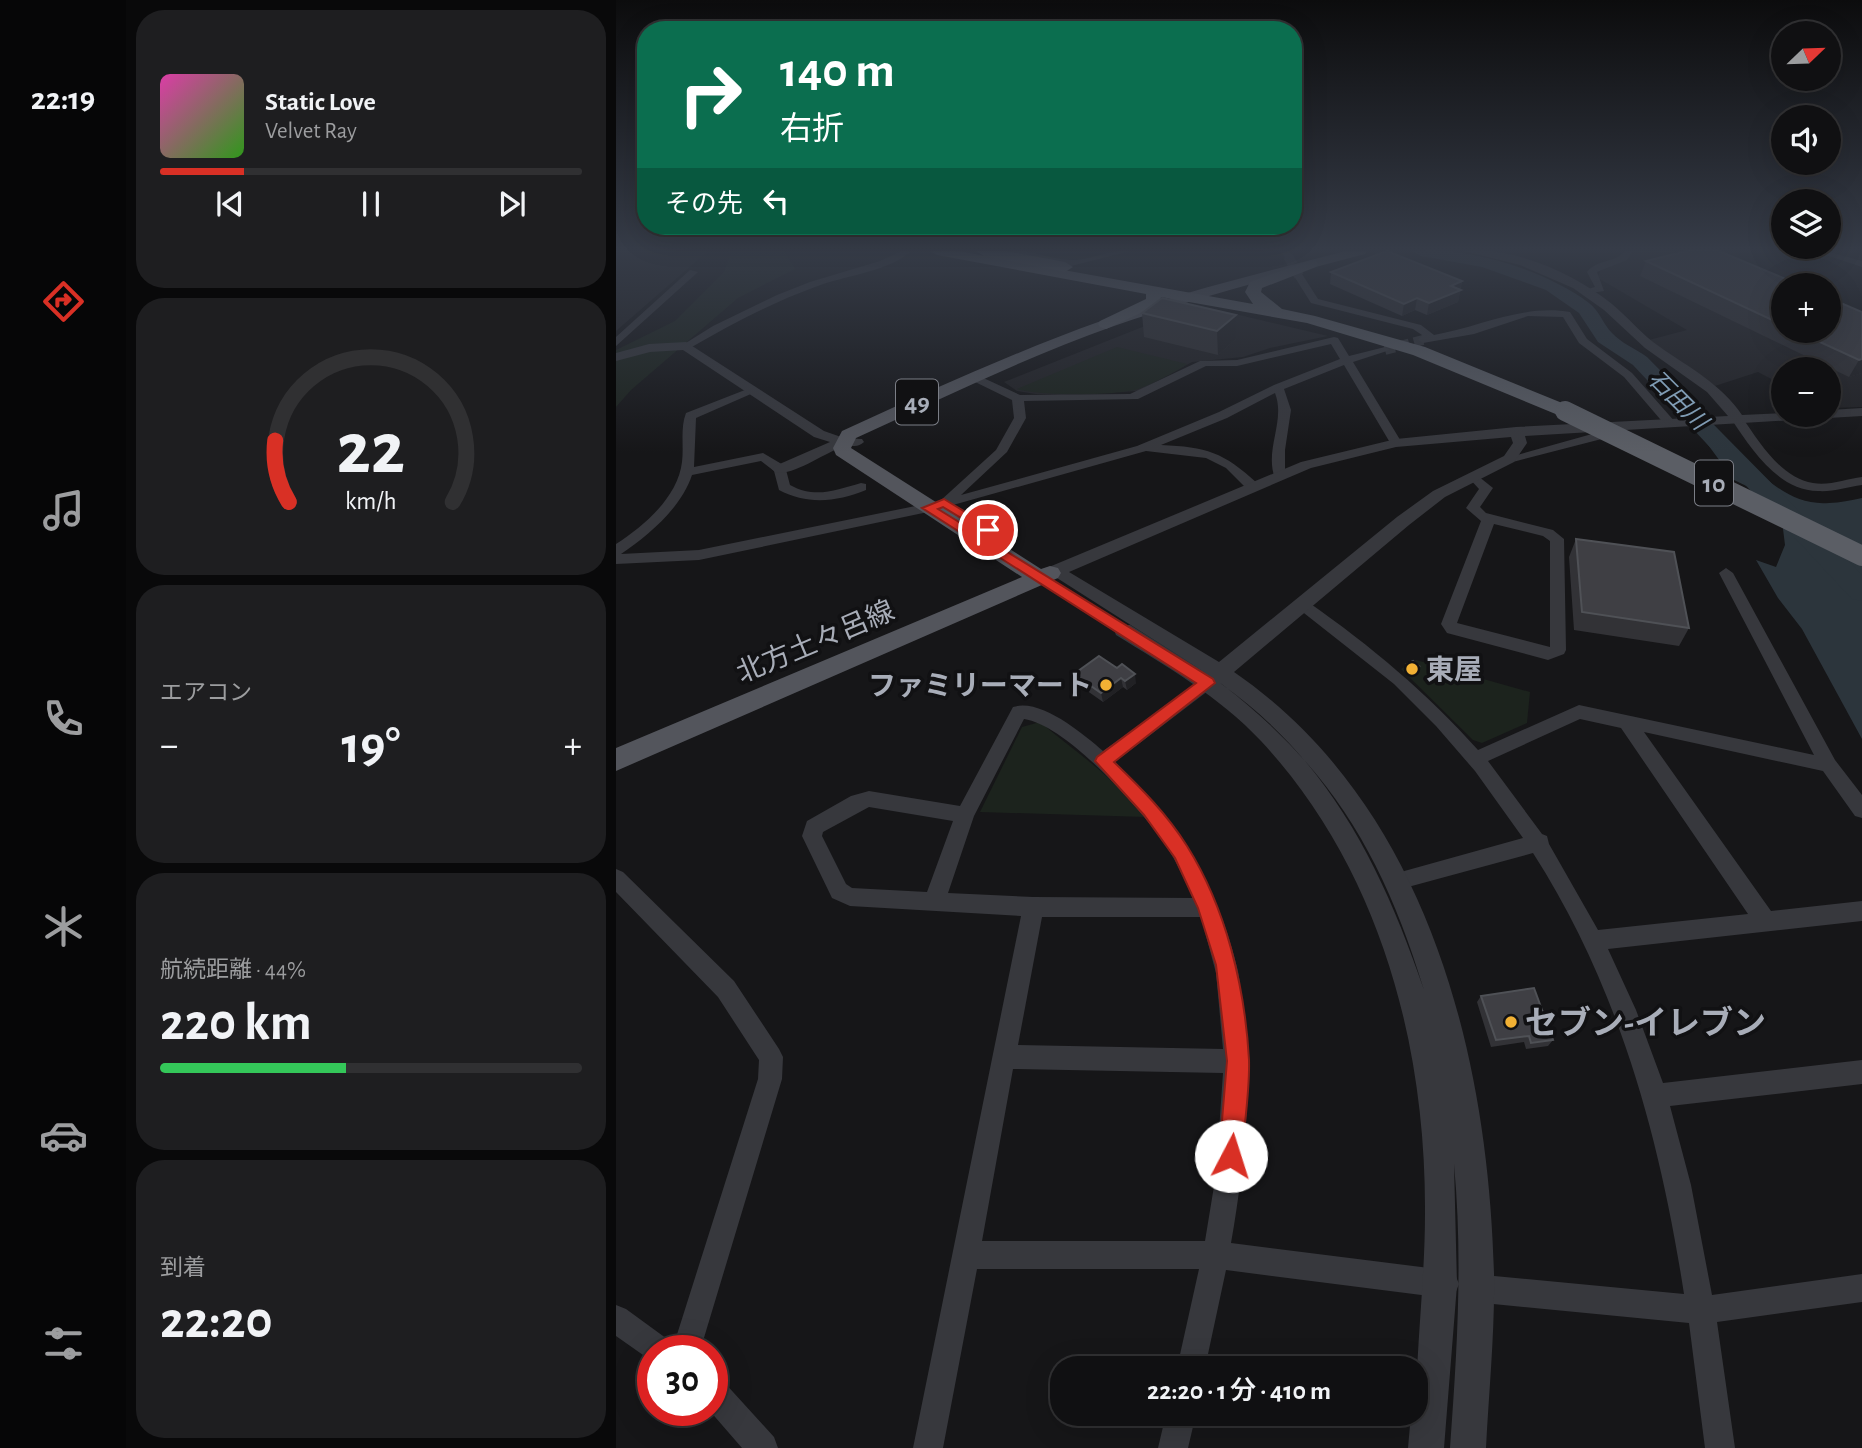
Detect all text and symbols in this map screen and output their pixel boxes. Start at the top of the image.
north arrow [1771,21,1841,91]
map controls [1771,21,1841,427]
text: 140 m [780,47,895,96]
icon: right [665,49,756,140]
text: 22:19 [31,83,95,115]
text: Static Love [265,89,376,115]
button: sound [1771,105,1841,175]
text: 右折 [780,113,844,145]
text: Velvet Ray [265,120,357,143]
icon: left [757,182,795,220]
icon: previous [211,185,249,223]
icon: pause [352,185,390,223]
icon: next [493,185,531,223]
button: layers [1771,189,1841,259]
text: その先 [665,191,743,217]
button: + [1771,273,1841,343]
icon: directions [39,277,88,326]
button: − [1771,357,1841,427]
water label: 石田川 [1643,367,1713,437]
road number: 49 [896,380,938,424]
text: 22 [337,415,405,488]
road number: 10 [1695,461,1733,505]
icon: music [39,486,88,535]
text: km/h [345,489,397,514]
pin [958,500,1018,560]
icon: arrive [969,511,1007,549]
street label: 北方土々呂線 [732,595,899,689]
place label: 東屋 [1426,655,1482,685]
marker: 東屋 [1404,661,1420,677]
place label: ファミリーマート [868,672,1092,701]
marker: ファミリーマート [1098,677,1114,693]
text: エアコン [160,682,252,705]
icon: phone [39,694,88,743]
text: 19° [341,720,401,772]
text: − [160,727,178,765]
text: + [564,727,582,765]
icon: climate [39,902,88,951]
text: 航続距離 · 44% [160,959,306,982]
text: 220 km [160,997,312,1049]
place label: セブン-イレブン [1525,1005,1766,1041]
marker: セブン-イレブン [1503,1014,1519,1030]
icon: car [39,1111,88,1160]
position arrow [1194,1119,1268,1193]
text: 到着 [160,1257,206,1280]
text: 22:20 [160,1295,272,1347]
icon: filters [39,1319,88,1368]
speed limit sign: 30 [637,1335,728,1426]
text: 22:20 · 1 分 · 410 m [1147,1378,1331,1404]

